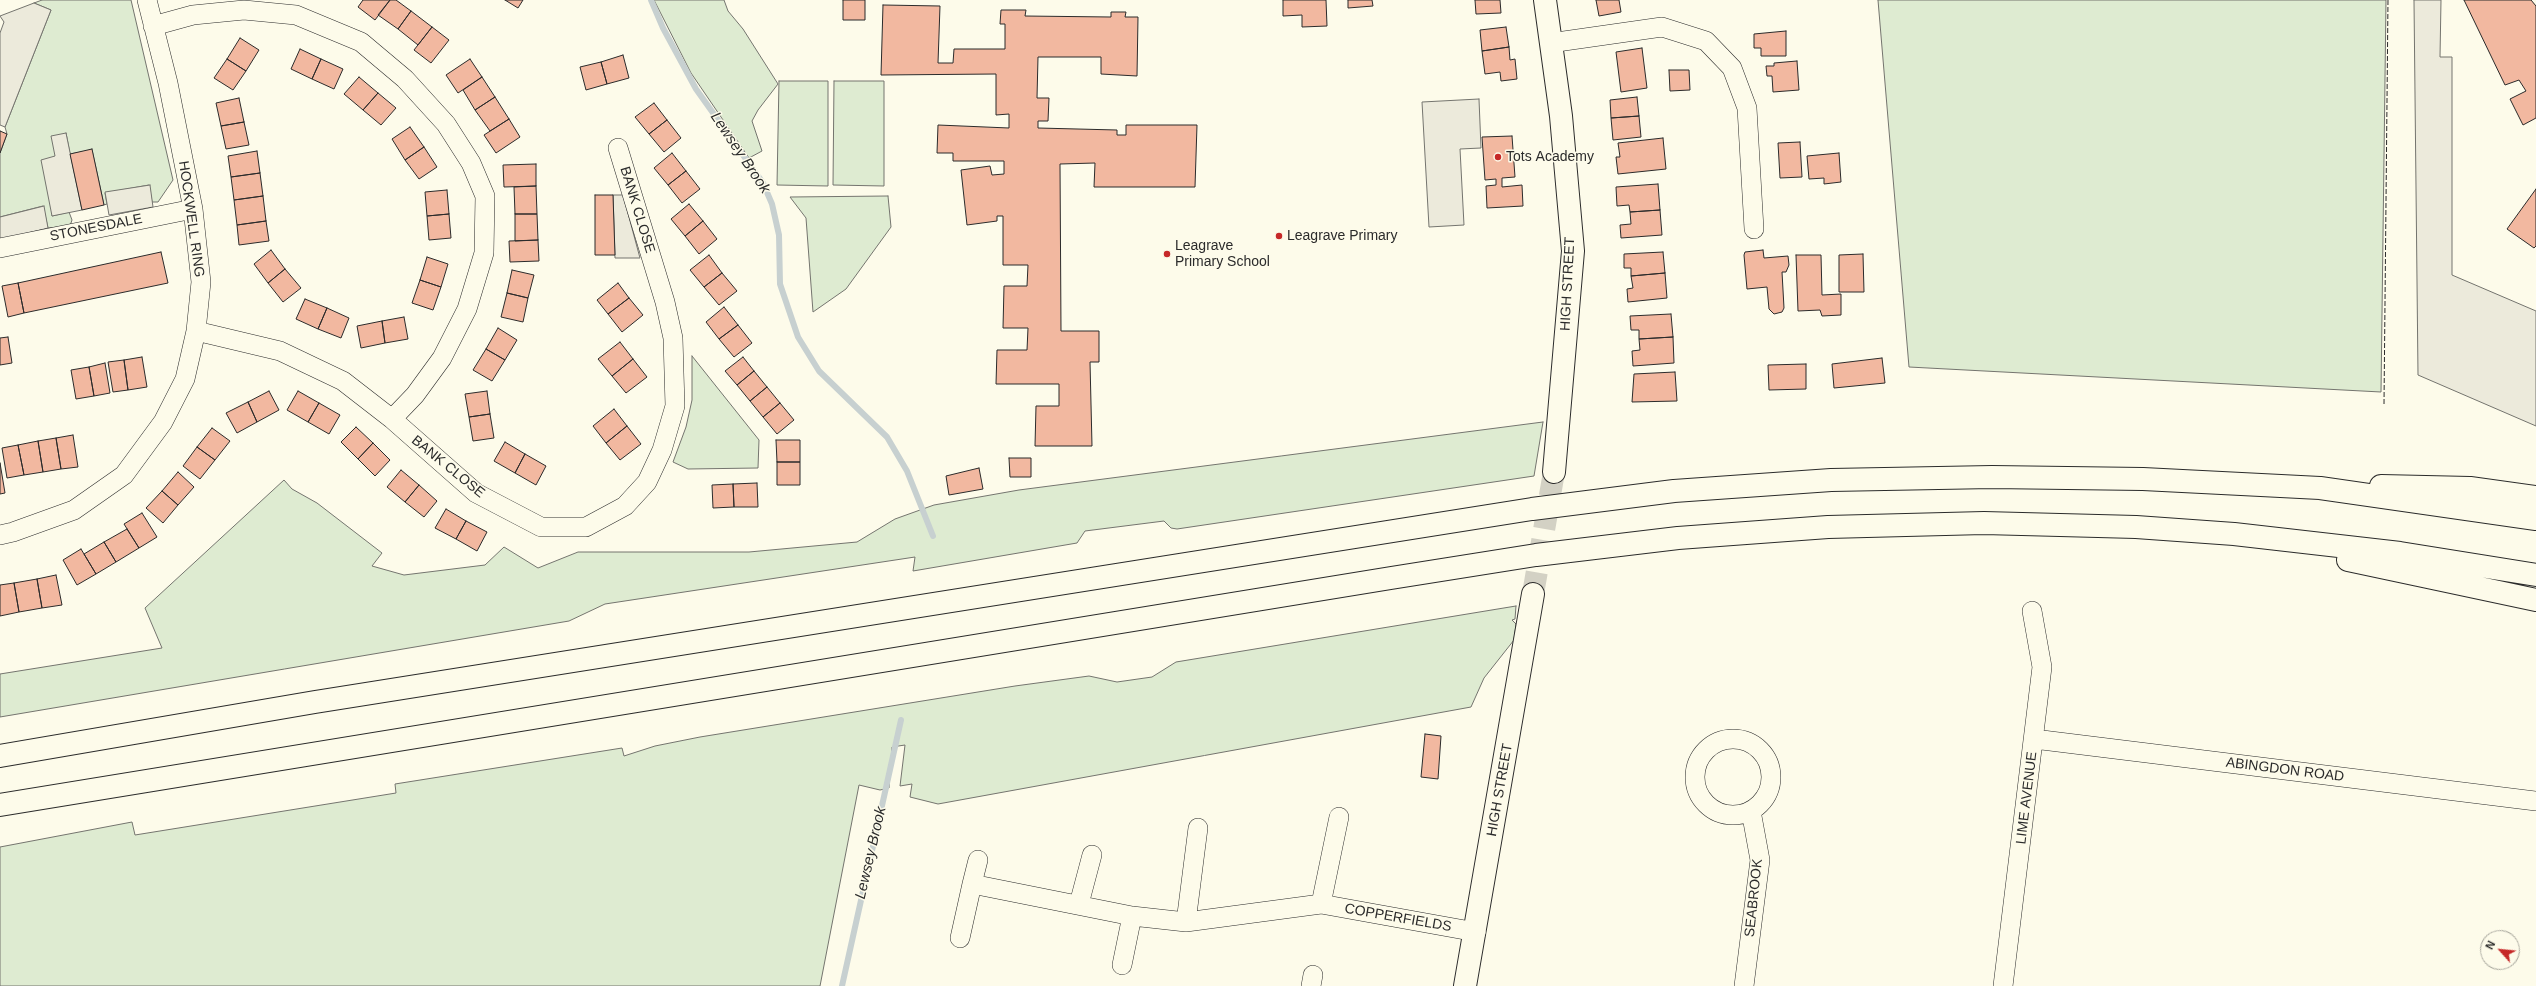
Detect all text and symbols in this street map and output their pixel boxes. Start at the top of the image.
water label: Lewsey Brook [706,109,774,197]
place label: Tots Academy [1506,149,1594,165]
marker: Tots Academy [1493,152,1503,162]
street label: HOCKWELL RING [175,160,207,278]
street label: BANK CLOSE [616,165,658,255]
street label: STONESDALE [48,211,144,245]
place label: Leagrave Primary [1287,228,1397,244]
marker: Leagrave Primary [1274,231,1284,241]
street label: HIGH STREET [1557,237,1579,331]
place label: Leagrave Primary School [1175,238,1270,270]
marker: Leagrave Primary School [1162,249,1172,259]
street label: BANK CLOSE [408,432,488,502]
street label: HIGH STREET [1484,742,1516,838]
street label: LIME AVENUE [2013,751,2041,845]
street label: ABINGDON ROAD [2225,754,2345,786]
water label: Lewsey Brook [852,805,890,901]
street label: SEABROOK [1742,858,1766,938]
street label: COPPERFIELDS [1343,900,1453,936]
north arrow [2480,930,2520,970]
text: N [2483,939,2497,951]

